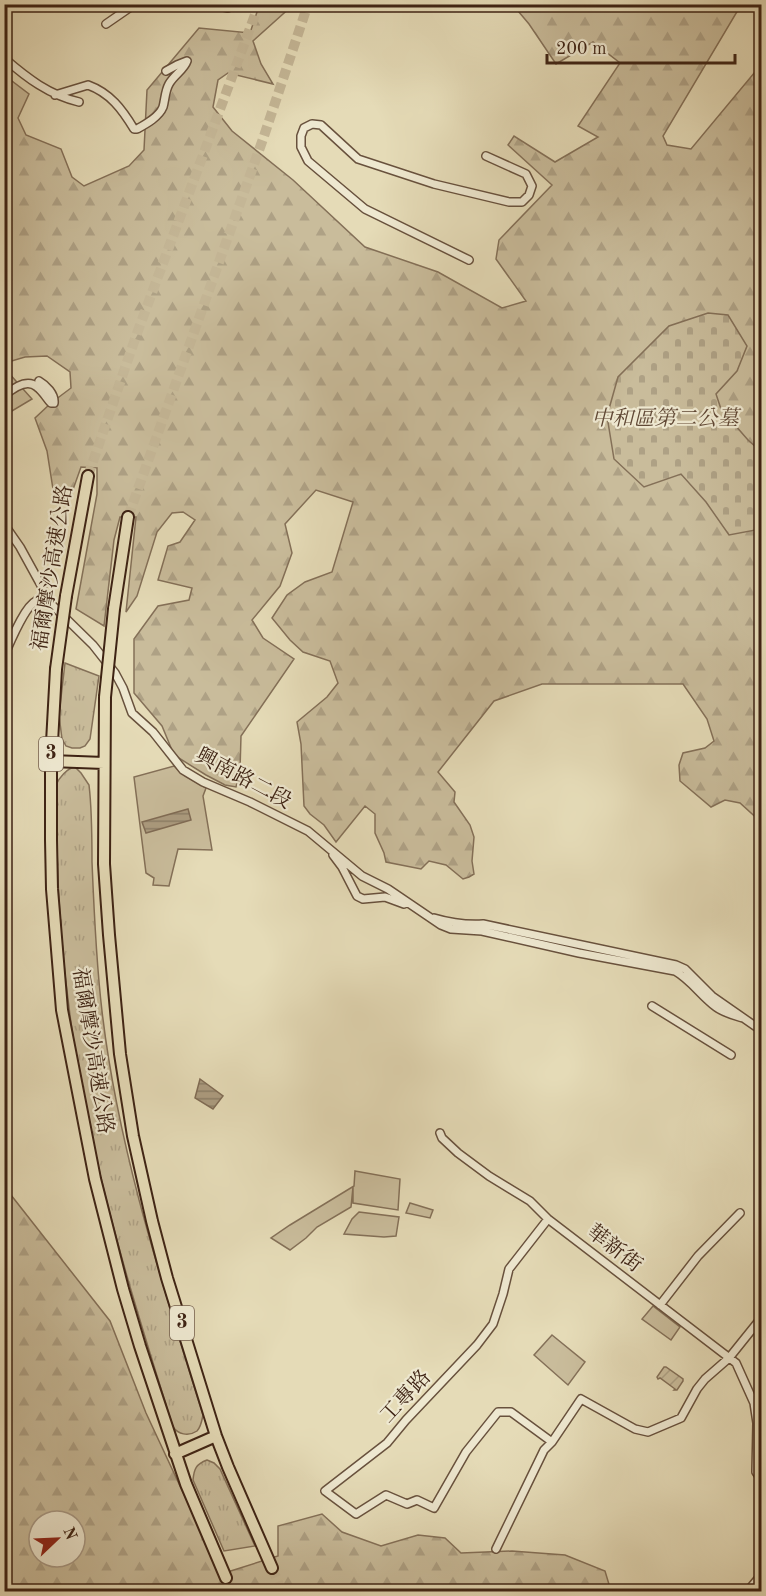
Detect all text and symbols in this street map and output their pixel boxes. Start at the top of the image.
scale bar [547,27,734,65]
text: 200 m [556,40,607,58]
park label: 中和區第二公墓 [592,407,741,430]
street label: 福爾摩沙高速公路 [27,483,77,653]
road number: 3 [39,737,63,771]
street label: 興南路二段 [192,743,295,813]
street label: 福爾摩沙高速公路 [68,966,118,1136]
street label: 華新街 [583,1220,647,1277]
road number: 3 [170,1306,194,1340]
street label: 工專路 [375,1365,435,1427]
north arrow [27,1509,87,1569]
text: N [59,1525,79,1543]

